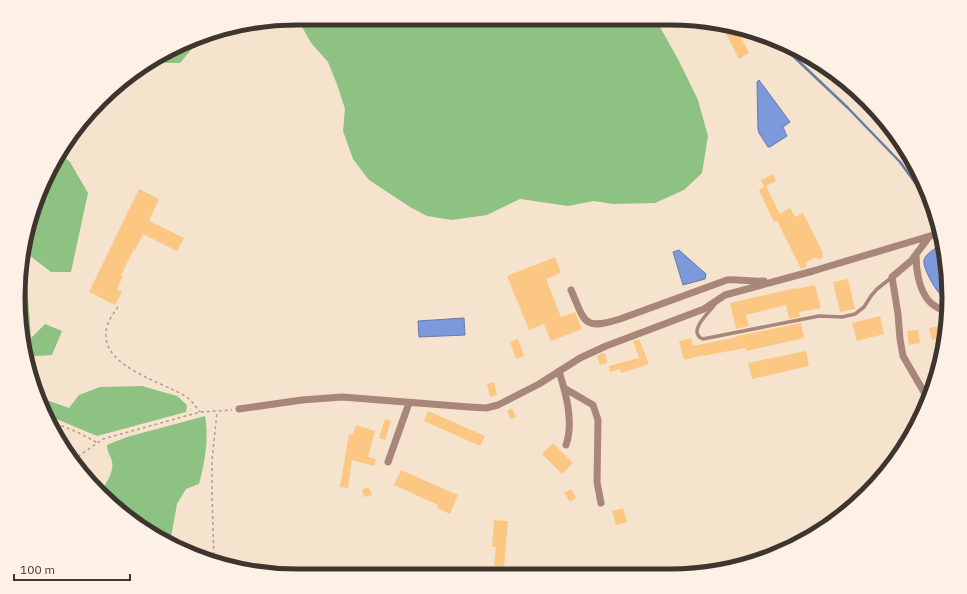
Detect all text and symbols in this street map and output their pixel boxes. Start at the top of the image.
scale bar [14,556,130,582]
text: 100 m [20,562,55,577]

